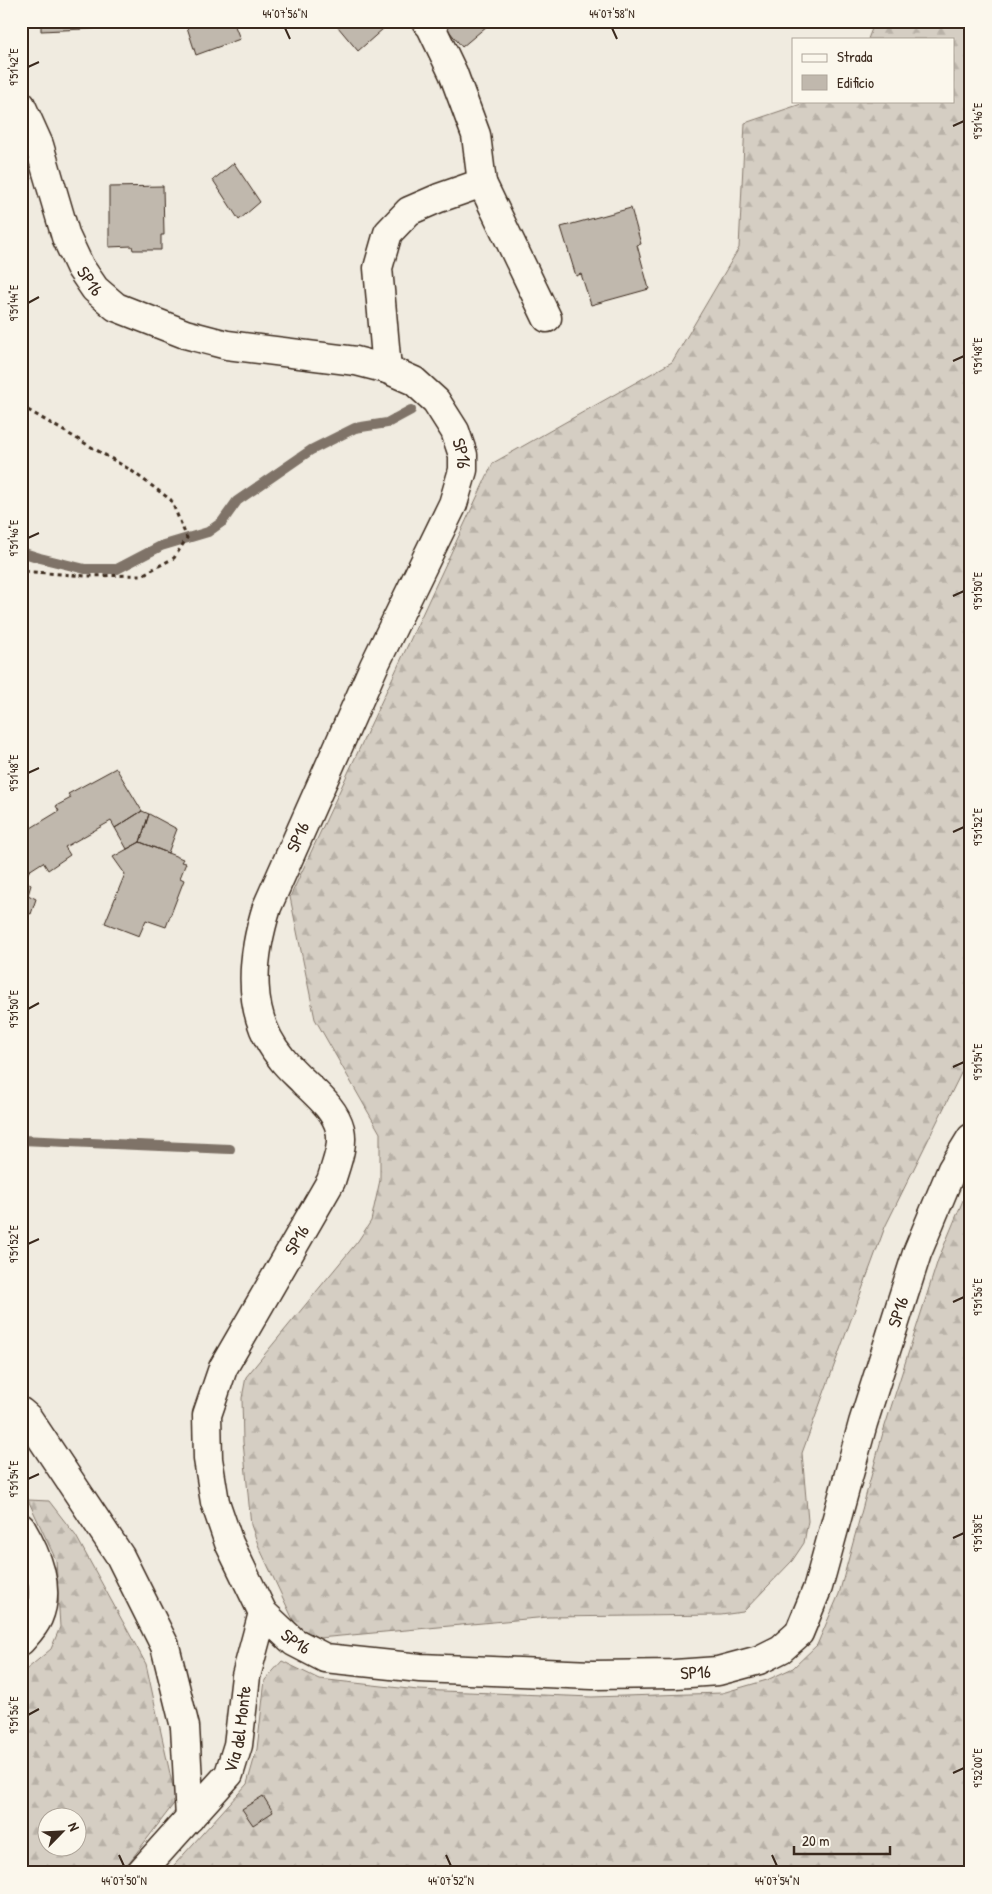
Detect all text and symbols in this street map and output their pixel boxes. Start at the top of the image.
text: 44°07'56"N [263,5,307,22]
text: 44°07'58"N [589,5,635,22]
legend [792,38,954,102]
text: Strada [837,46,873,67]
text: 9°51'42"E [5,47,22,86]
text: Edificio [837,72,874,93]
text: 9°51'46"E [969,102,986,139]
street label: SP16 [71,261,108,302]
text: 9°51'44"E [5,284,22,321]
text: 9°51'48"E [969,337,986,375]
street label: SP16 [446,435,476,469]
text: 9°51'46"E [5,519,22,556]
text: 9°51'50"E [969,571,986,610]
text: 9°51'48"E [5,754,22,792]
text: 9°51'52"E [969,807,986,846]
street label: SP16 [280,818,315,856]
text: 9°51'50"E [5,989,22,1028]
text: 9°51'54"E [969,1043,986,1081]
street label: SP16 [278,1220,315,1259]
text: 9°51'52"E [5,1224,22,1263]
text: 9°51'56"E [969,1278,986,1316]
street label: SP16 [881,1293,914,1330]
text: 9°51'54"E [5,1460,22,1498]
text: 9°51'58"E [969,1513,986,1552]
street label: SP16 [275,1623,315,1660]
street label: SP16 [679,1659,712,1686]
street label: Via del Monte [217,1684,257,1776]
text: 9°51'56"E [5,1696,22,1734]
text: 9°52'00"E [969,1748,986,1788]
north arrow [38,1806,88,1856]
text: N [64,1819,85,1834]
scale bar [794,1824,891,1856]
text: 20 m [802,1830,829,1851]
text: 44°07'50"N [101,1872,147,1889]
text: 44°07'52"N [428,1872,474,1889]
text: 44°07'54"N [755,1872,799,1889]

